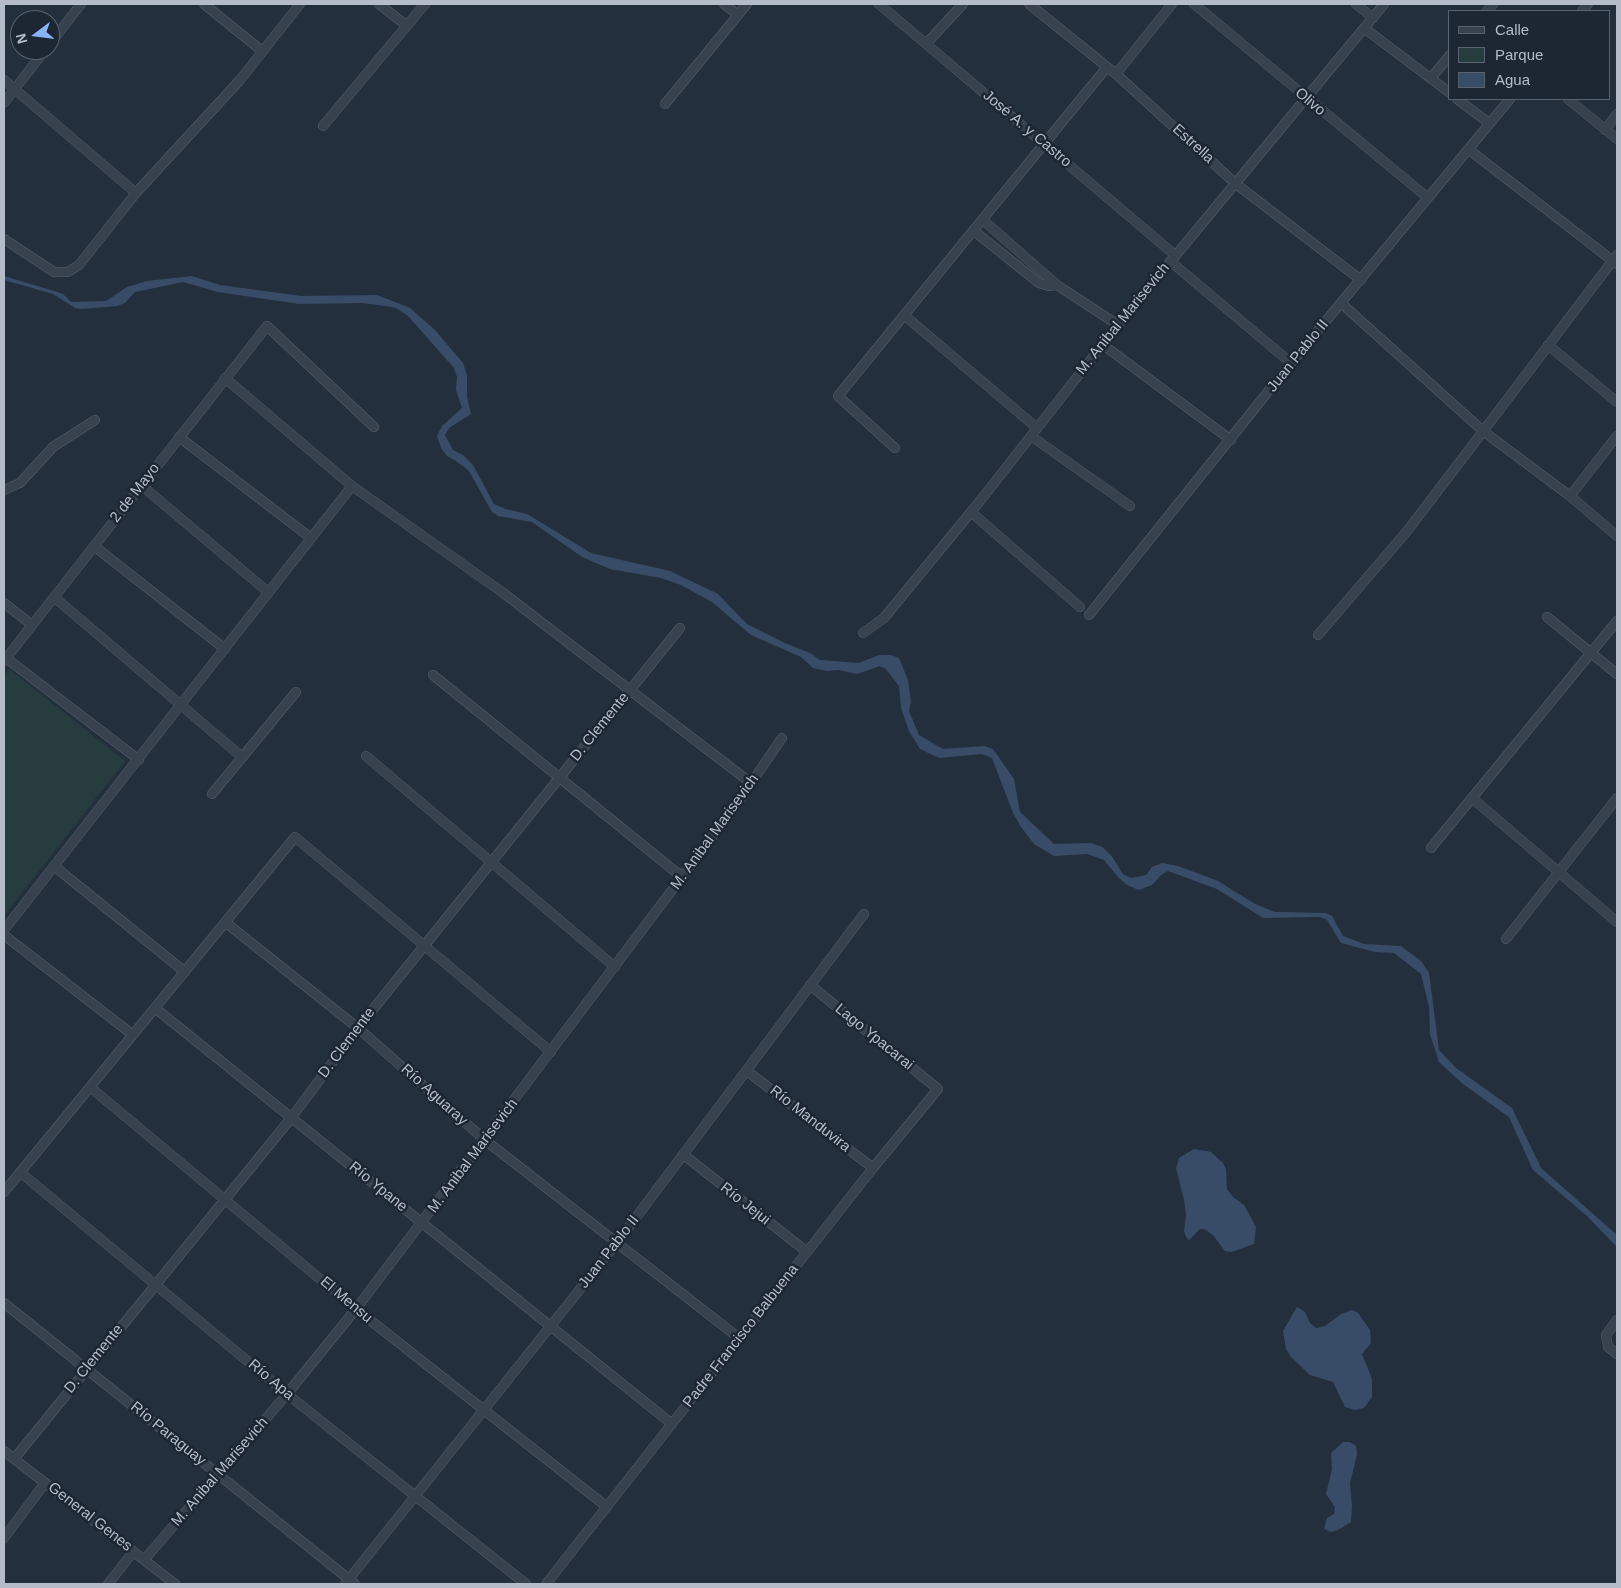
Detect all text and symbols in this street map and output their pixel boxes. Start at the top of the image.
north arrow [10,10,60,60]
legend [1448,10,1611,100]
text: Calle [1495,21,1529,38]
text: N [12,32,31,46]
text: Parque [1495,46,1543,63]
text: Agua [1495,71,1530,88]
street label: Olivo [1291,84,1329,120]
street label: José A. y Castro [979,87,1075,171]
street label: Estrella [1168,121,1218,167]
street label: M. Anibal Marisevich [1072,260,1174,378]
street label: Juan Pablo II [1263,316,1333,396]
street label: 2 de Mayo [106,460,164,526]
street label: D. Clemente [567,689,633,765]
street label: M. Anibal Marisevich [667,771,763,893]
street label: Lago Ypacarai [831,1000,917,1074]
street label: D. Clemente [315,1004,379,1082]
street label: Río Aguaray [397,1060,471,1130]
street label: Río Manduvira [766,1082,854,1156]
street label: M. Anibal Marisevich [424,1095,522,1217]
street label: Río Ypane [345,1158,411,1216]
street label: Río Jejui [716,1179,774,1229]
street label: Juan Pablo II [575,1212,643,1292]
street label: Padre Francisco Balbuena [679,1261,803,1411]
street label: El Mensu [316,1273,376,1327]
street label: D. Clemente [61,1321,127,1397]
street label: Río Apa [244,1356,298,1404]
street label: Río Paraguay [127,1398,209,1470]
street label: M. Anibal Marisevich [168,1414,272,1530]
street label: General Genes [44,1479,136,1555]

